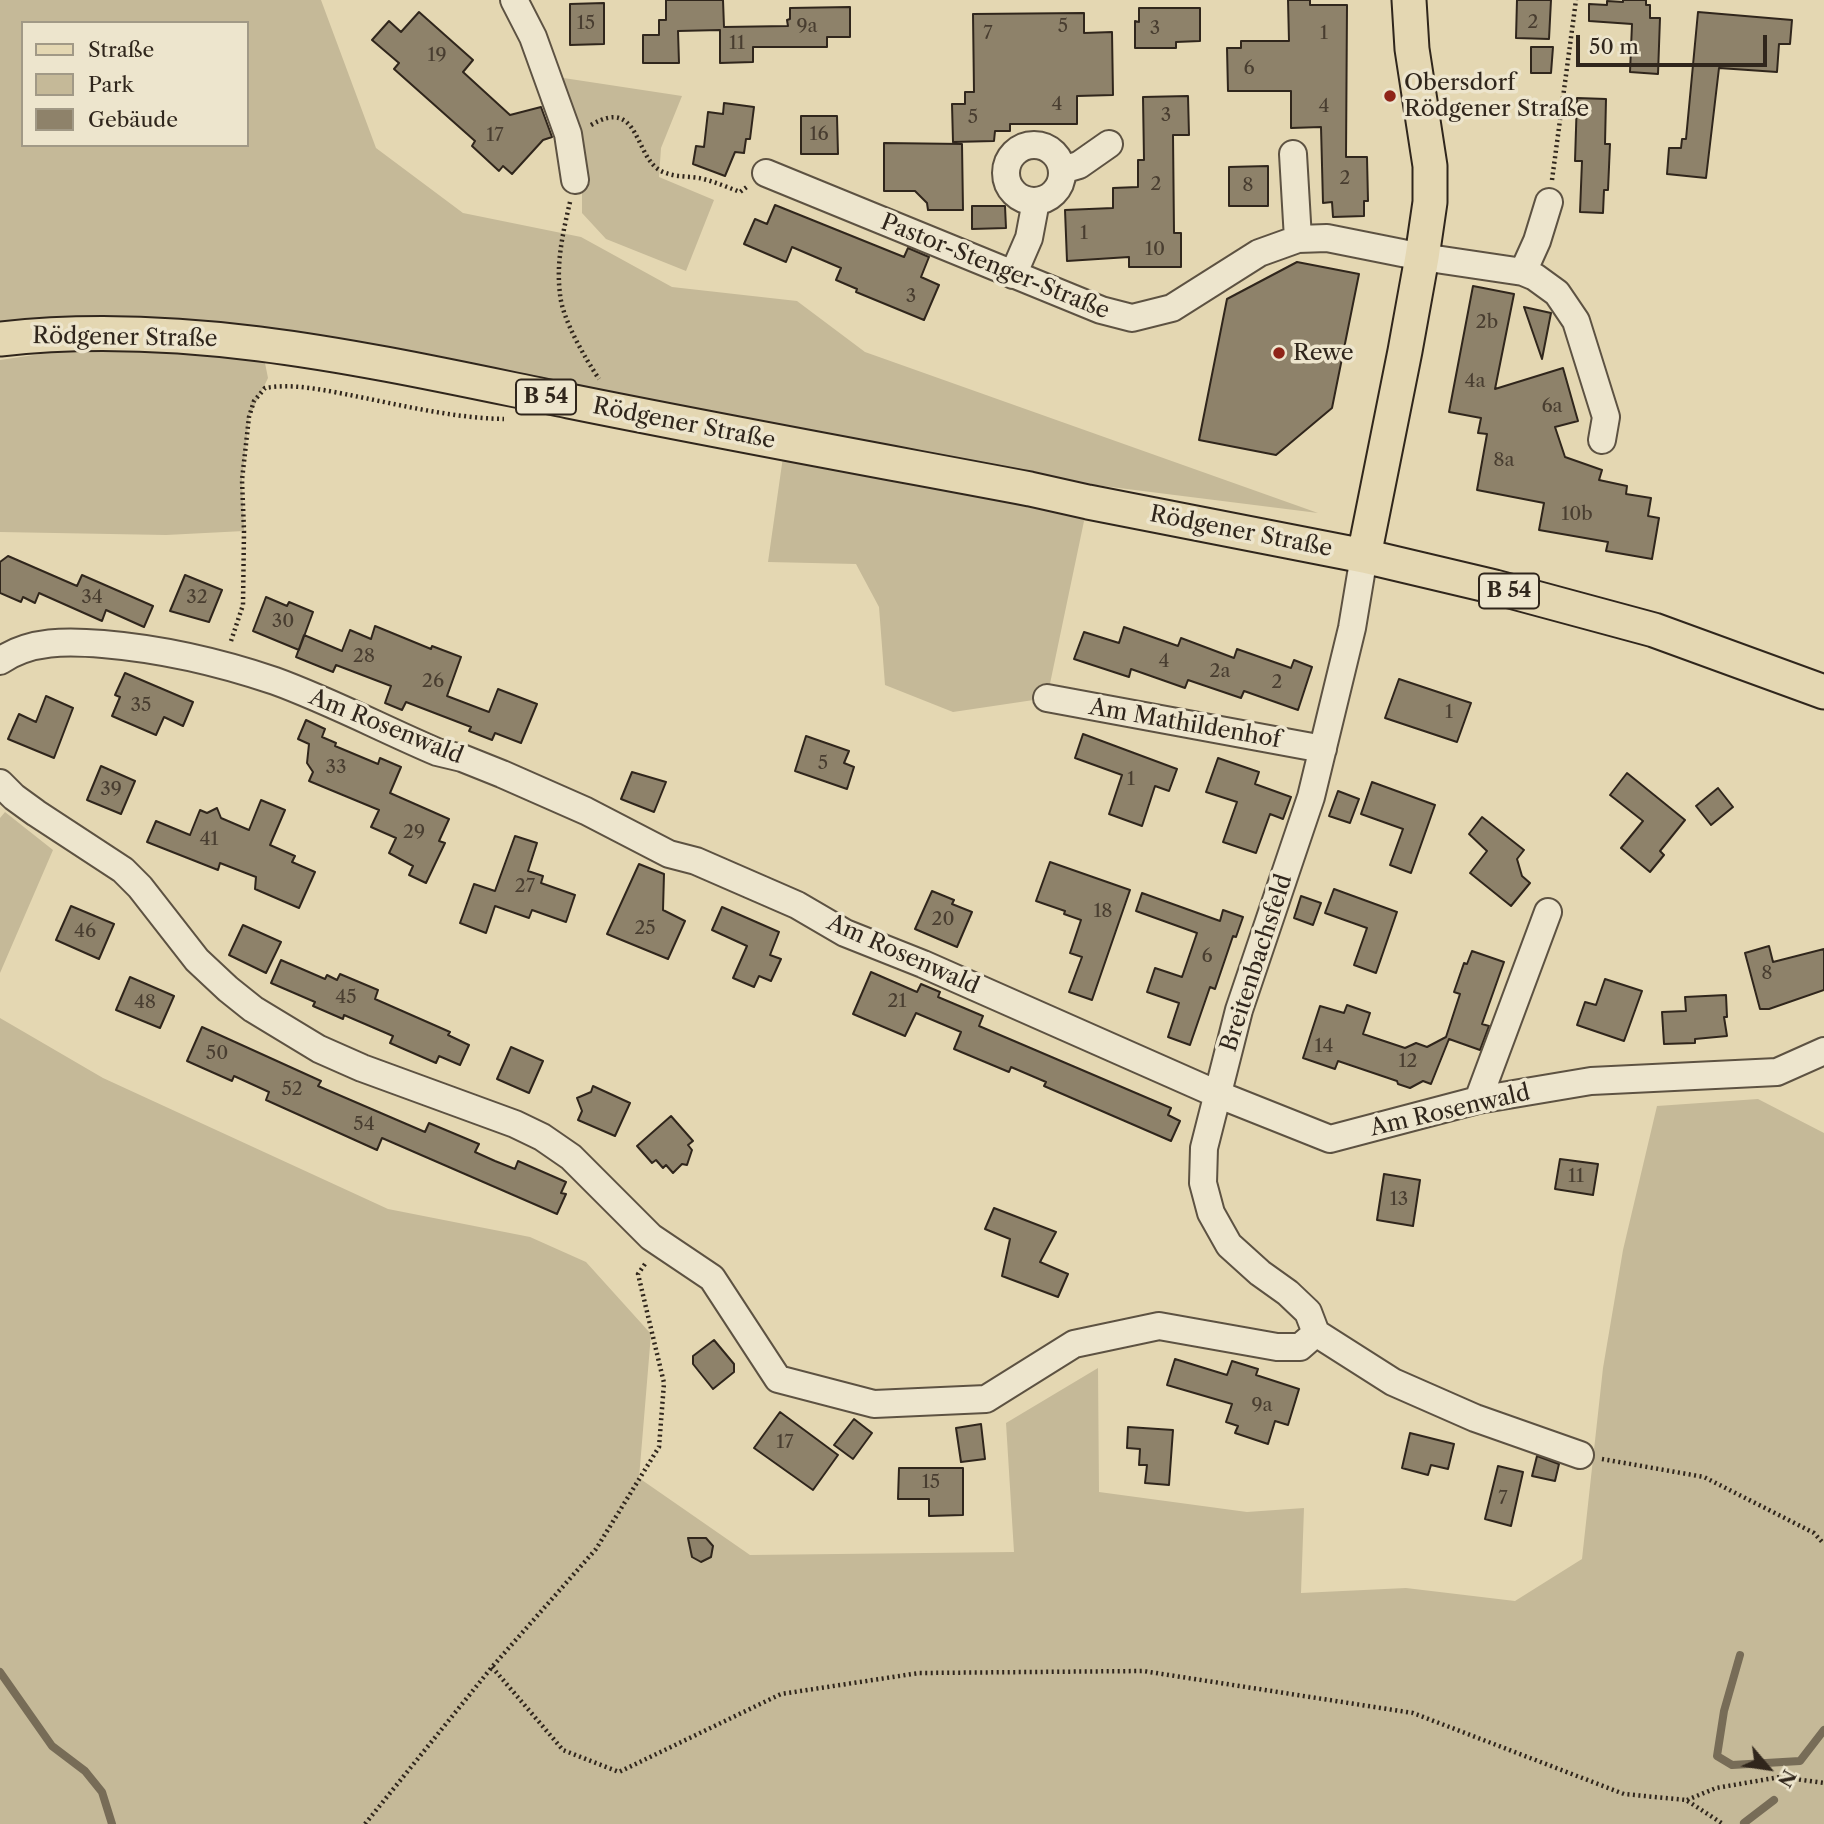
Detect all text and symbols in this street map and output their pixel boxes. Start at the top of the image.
house number: 2 [1528,12,1538,34]
house number: 15 [577,13,595,35]
house number: 9a [796,16,818,38]
house number: 5 [1058,16,1068,38]
house number: 3 [1150,18,1160,40]
legend [21,21,248,147]
scale bar [1579,21,1770,65]
house number: 7 [983,23,993,45]
house number: 1 [1320,23,1328,45]
house number: 11 [729,33,745,55]
text: 50 m [1589,34,1639,59]
text: Straße [88,37,154,62]
house number: 19 [427,45,447,67]
house number: 6 [1243,58,1255,80]
place label: Obersdorf Rödgener Straße [1404,69,1589,123]
text: Park [88,72,134,97]
marker: Obersdorf Rödgener Straße [1382,88,1398,104]
house number: 4 [1052,94,1062,116]
house number: 4 [1319,96,1329,118]
house number: 3 [1161,105,1171,127]
text: Gebäude [88,107,178,132]
house number: 5 [968,107,978,129]
house number: 16 [809,124,829,146]
house number: 17 [486,125,504,147]
house number: 2 [1340,168,1350,190]
house number: 2 [1151,174,1161,196]
house number: 8 [1242,175,1254,197]
street label: Pastor-Stenger-Straße [877,208,1113,326]
house number: 1 [1080,223,1088,245]
house number: 10 [1145,239,1165,261]
house number: 3 [906,286,916,308]
house number: 2b [1476,312,1498,334]
street label: Rödgener Straße [32,323,218,353]
place label: Rewe [1293,339,1354,367]
marker: Rewe [1271,345,1287,361]
house number: 4a [1464,371,1486,393]
road number: B 54 [516,380,576,414]
street label: Rödgener Straße [590,393,778,455]
house number: 6a [1541,396,1563,418]
house number: 8a [1493,450,1515,472]
street label: Rödgener Straße [1147,501,1335,563]
house number: 10b [1561,504,1593,526]
road number: B 54 [1479,574,1539,608]
house number: 34 [81,587,103,609]
house number: 32 [186,587,208,609]
house number: 30 [272,611,294,633]
house number: 28 [353,646,375,668]
house number: 4 [1159,651,1169,673]
house number: 2a [1210,661,1230,683]
house number: 26 [422,671,444,693]
house number: 2 [1272,672,1282,694]
street label: Am Rosenwald [305,684,467,770]
street label: Am Mathildenhof [1087,694,1283,754]
house number: 35 [131,695,151,717]
house number: 1 [1445,702,1453,724]
house number: 5 [818,753,828,775]
house number: 33 [326,757,346,779]
house number: 1 [1127,769,1135,791]
house number: 39 [100,779,122,801]
house number: 29 [403,822,425,844]
house number: 41 [200,829,218,851]
street label: Breitenbachsfeld [1215,871,1299,1055]
house number: 27 [515,876,535,898]
house number: 18 [1093,901,1113,923]
street label: Am Rosenwald [823,909,983,1001]
house number: 20 [932,909,954,931]
house number: 25 [634,918,656,940]
house number: 46 [74,921,96,943]
house number: 6 [1201,946,1213,968]
house number: 8 [1761,963,1773,985]
house number: 45 [335,987,357,1009]
house number: 21 [888,991,906,1013]
house number: 48 [134,992,156,1014]
house number: 14 [1315,1036,1333,1058]
house number: 50 [206,1043,228,1065]
house number: 12 [1399,1051,1417,1073]
house number: 52 [281,1079,303,1101]
street label: Am Rosenwald [1367,1079,1533,1143]
house number: 54 [353,1114,375,1136]
house number: 11 [1568,1166,1584,1188]
house number: 13 [1390,1189,1408,1211]
house number: 9a [1251,1395,1273,1417]
house number: 17 [776,1432,794,1454]
house number: 15 [922,1472,940,1494]
house number: 7 [1498,1488,1508,1510]
north arrow [1733,1733,1803,1803]
text: N [1773,1766,1801,1791]

